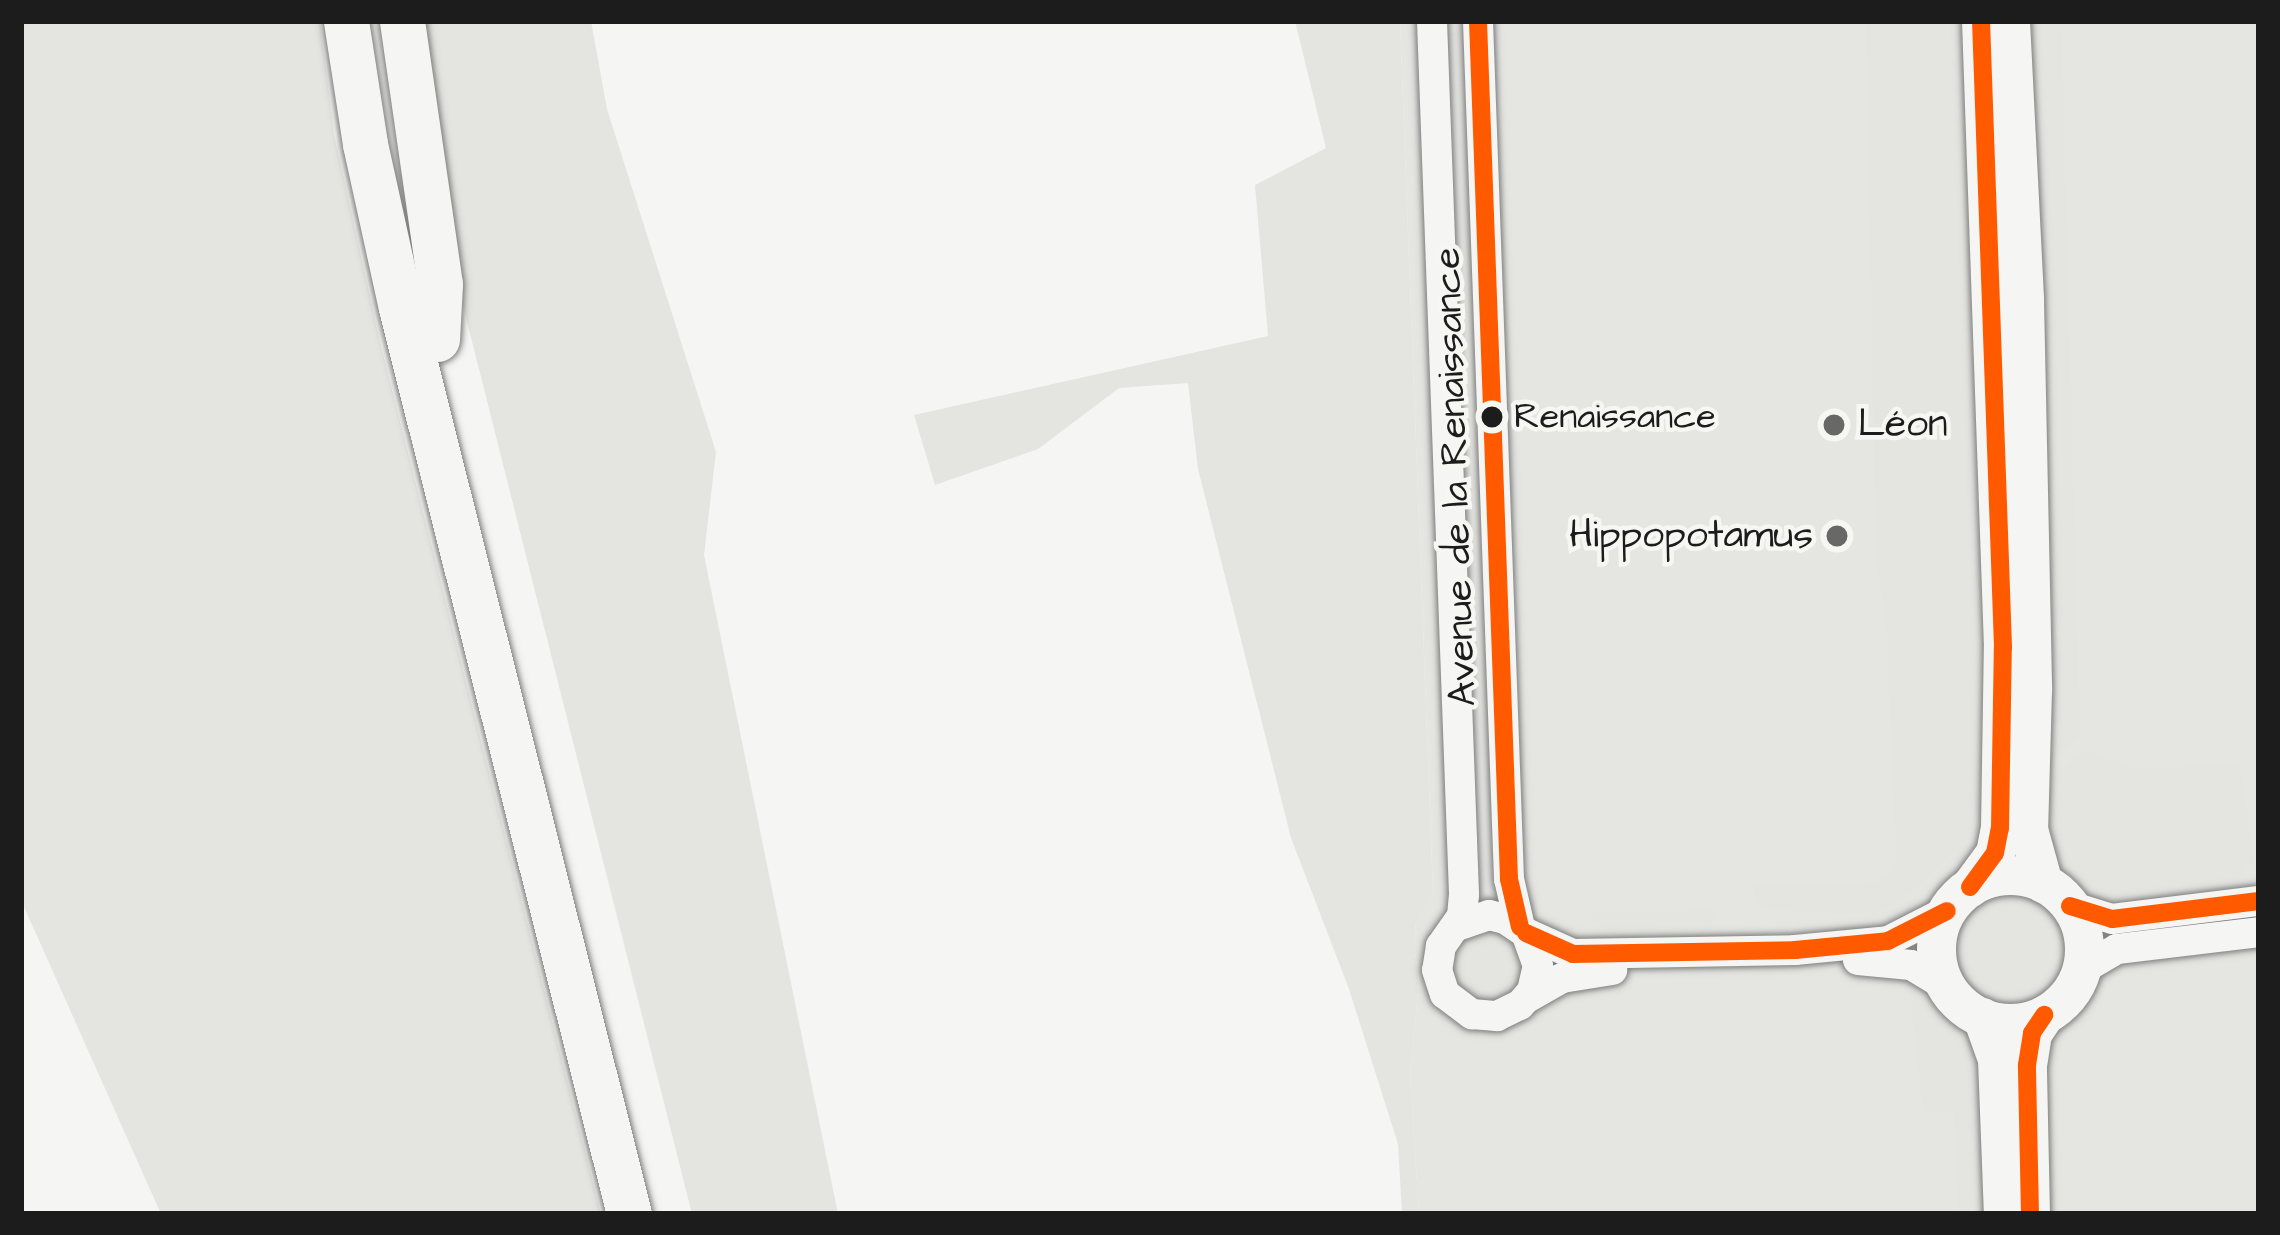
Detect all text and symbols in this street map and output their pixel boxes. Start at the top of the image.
street label: Avenue de la Renaissance [1425,247,1487,707]
place label: Renaissance [1514,395,1716,439]
place label: Léon [1858,402,1948,448]
marker: Renaissance [1481,406,1503,428]
marker: Léon [1821,412,1847,438]
place label: Hippopotamus [1569,513,1813,559]
marker: Hippopotamus [1824,523,1850,549]

